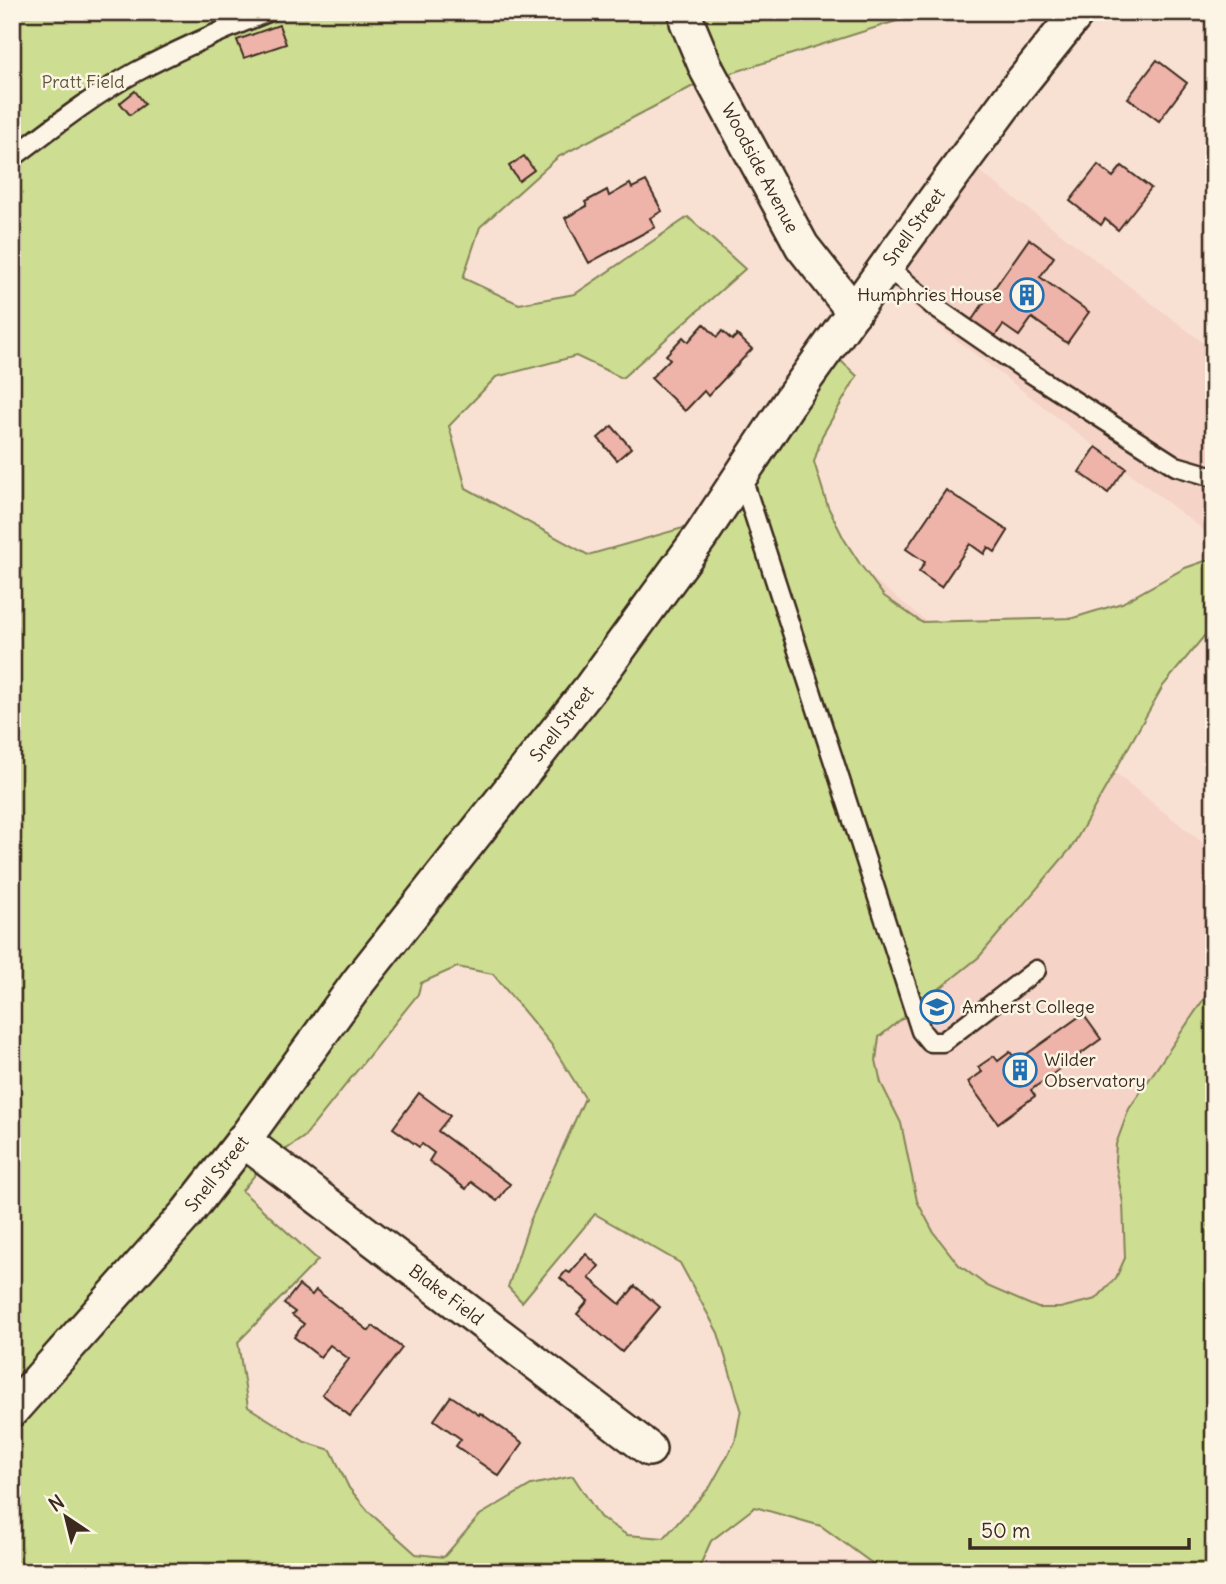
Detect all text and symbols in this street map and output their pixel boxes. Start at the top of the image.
park label: Pratt Field [41,70,125,93]
street label: Woodside Avenue [717,99,804,237]
street label: Snell Street [878,183,950,270]
building icon: Humphries House [1008,276,1046,314]
place label: Humphries House [857,283,1002,306]
street label: Snell Street [525,681,599,766]
school or university icon: Amherst College [918,988,956,1026]
place label: Amherst College [962,995,1095,1018]
place label: Wilder Observatory [1044,1048,1146,1092]
building icon: Wilder Observatory [1001,1051,1039,1089]
street label: Snell Street [180,1131,254,1216]
street label: Blake Field [404,1259,489,1330]
north arrow [32,1482,102,1552]
text: N [44,1489,69,1517]
scale bar [970,1507,1189,1551]
text: 50 m [981,1517,1030,1544]

